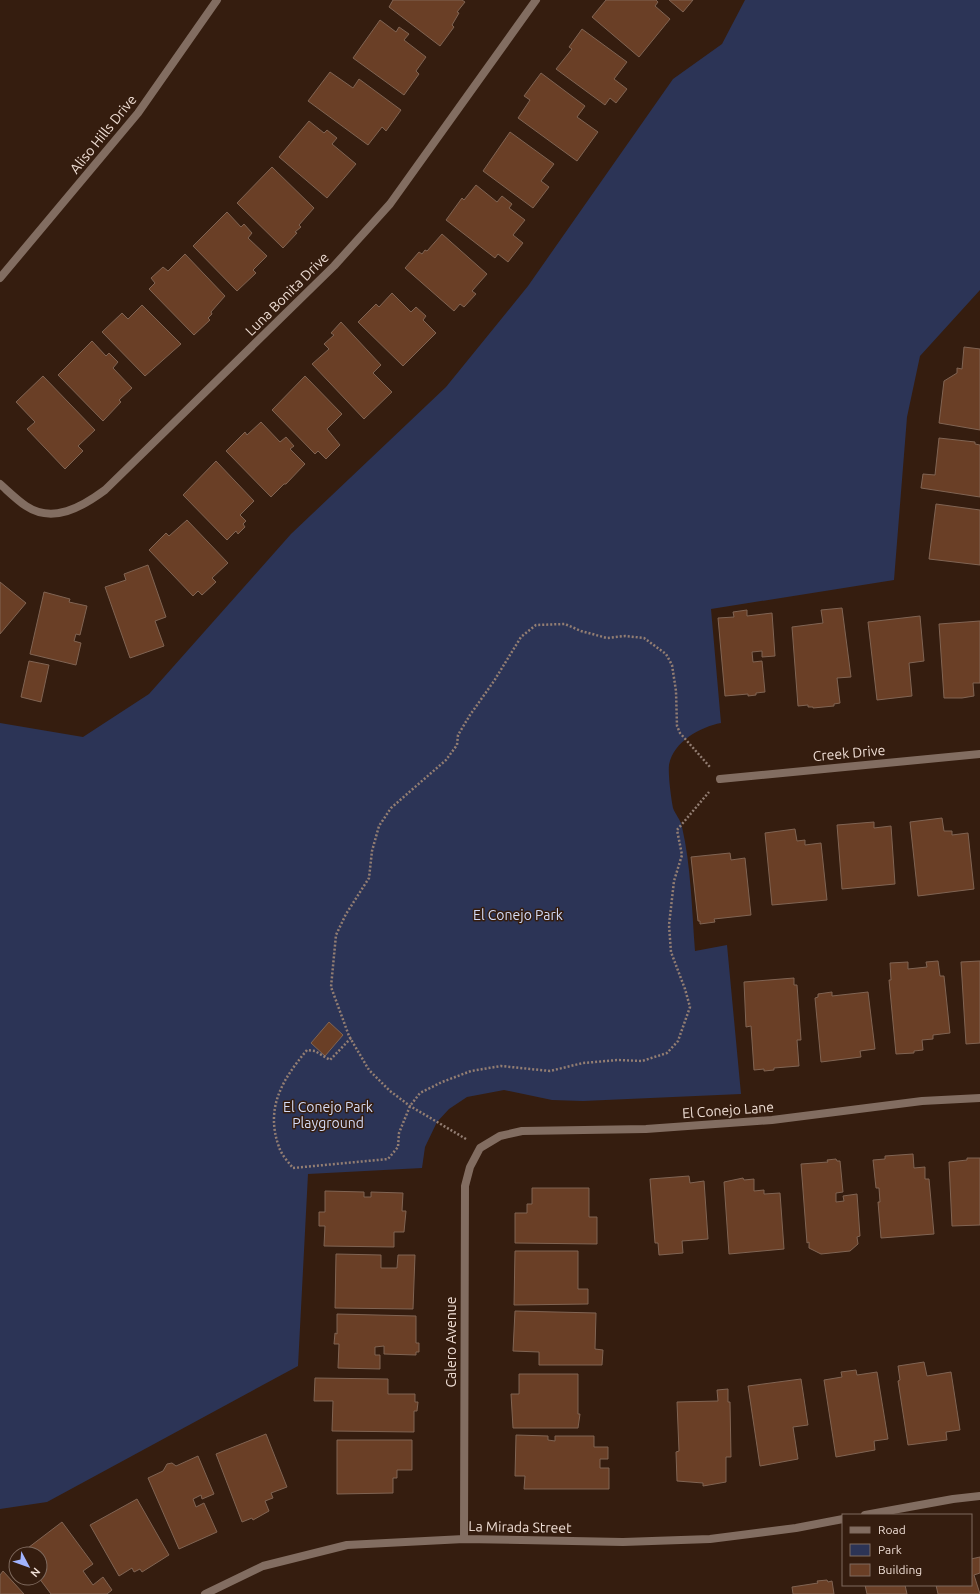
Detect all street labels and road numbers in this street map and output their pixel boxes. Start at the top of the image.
street label: Aliso Hills Drive [66,91,140,177]
street label: Luna Bonita Drive [242,249,332,339]
street label: Creek Drive [812,742,886,764]
street label: El Conejo Lane [682,1099,774,1121]
street label: Calero Avenue [443,1296,459,1388]
street label: La Mirada Street [468,1518,572,1536]

